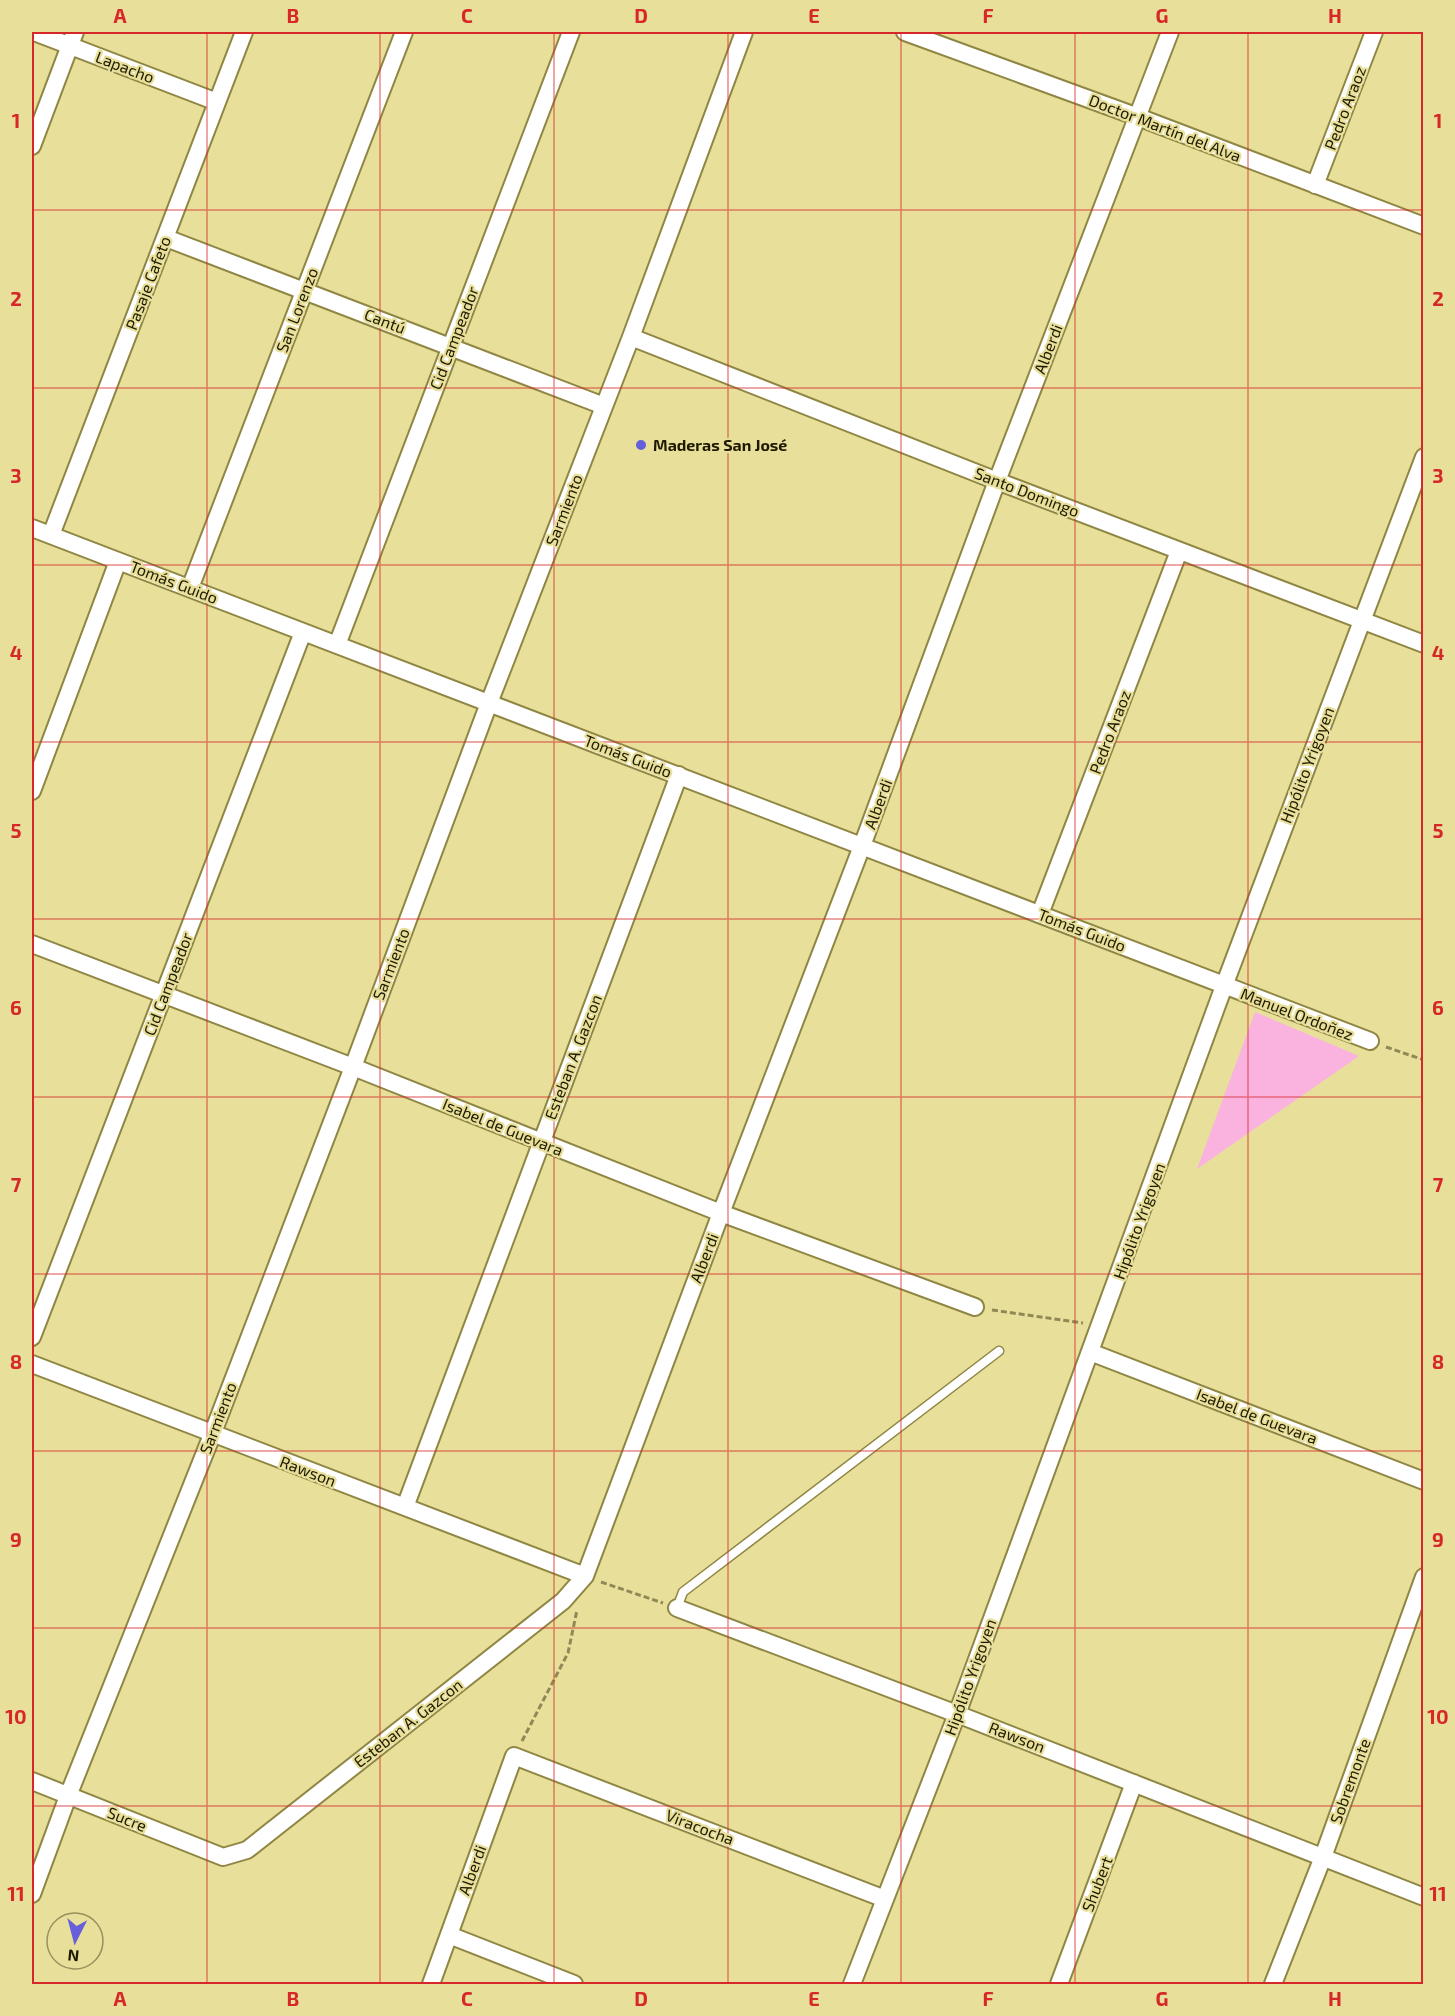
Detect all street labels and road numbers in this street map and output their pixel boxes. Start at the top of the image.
street label: Lapacho [93,47,157,86]
street label: Pedro Araoz [1320,63,1369,152]
street label: Doctor Martín del Alva [1086,90,1244,165]
street label: Pasaje Cafeto [121,233,175,333]
street label: San Lorenzo [272,265,321,355]
street label: Cid Campeador [425,283,482,392]
street label: Cantú [362,304,408,337]
street label: Alberdi [1029,321,1066,376]
street label: Santo Domingo [972,463,1082,520]
street label: Sarmiento [541,471,586,548]
street label: Tomás Guido [128,556,221,607]
street label: Pedro Araoz [1085,687,1134,776]
street label: Hipólito Yrigoyen [1276,704,1337,826]
street label: Tomás Guido [582,730,675,781]
street label: Alberdi [860,776,895,831]
street label: Tomás Guido [1036,904,1129,955]
street label: Sarmiento [368,925,413,1002]
street label: Cid Campeador [139,929,196,1038]
street label: Manuel Ordoñez [1238,983,1356,1044]
street label: Esteban A. Gazcon [540,992,605,1122]
street label: Isabel de Guevara [440,1094,566,1159]
street label: Hipólito Yrigoyen [1109,1160,1168,1282]
street label: Alberdi [685,1230,722,1285]
street label: Sarmiento [195,1379,240,1456]
street label: Isabel de Guevara [1194,1384,1320,1447]
street label: Rawson [278,1451,339,1490]
street label: Hipólito Yrigoyen [940,1616,999,1738]
street label: Esteban A. Gazcon [350,1674,466,1771]
street label: Rawson [987,1717,1048,1756]
street label: Sobremonte [1325,1736,1374,1826]
street label: Sucre [105,1802,150,1835]
street label: Viracocha [663,1805,737,1848]
street label: Alberdi [454,1842,489,1897]
street label: Shubert [1077,1854,1116,1914]

